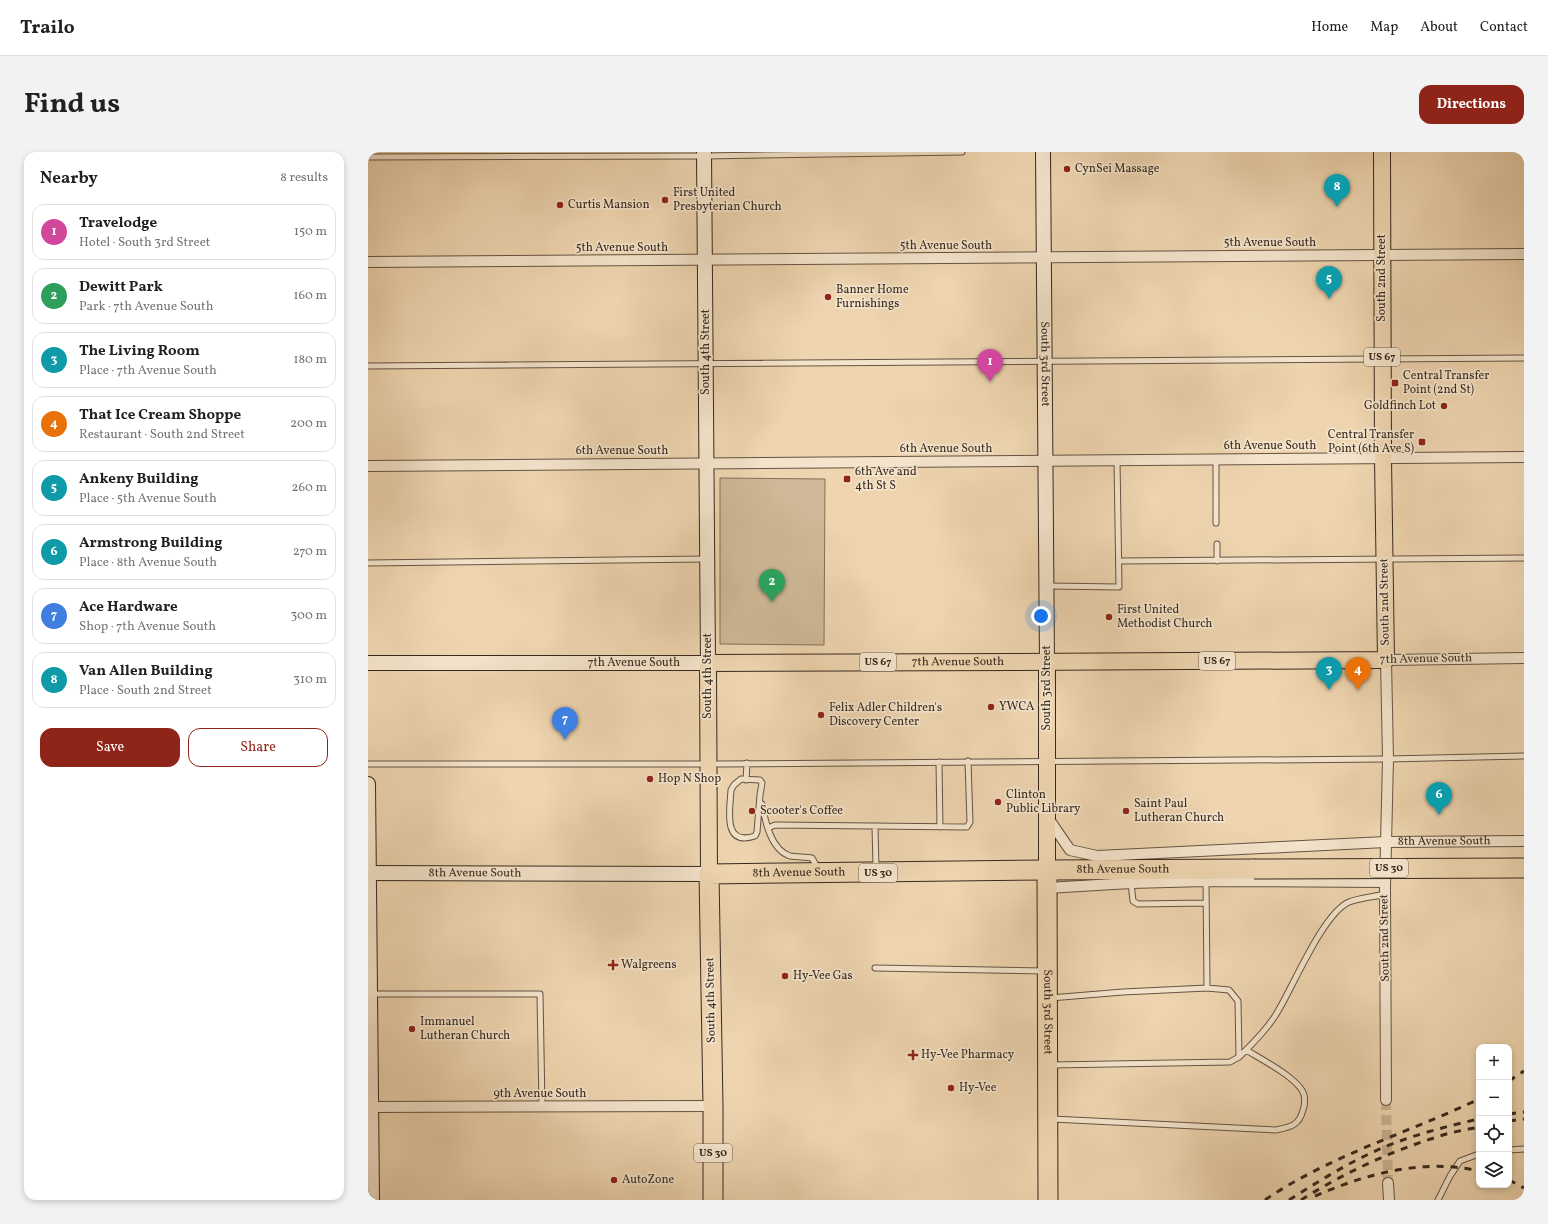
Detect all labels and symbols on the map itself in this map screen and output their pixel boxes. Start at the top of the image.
place label: CynSei Massage [1075,161,1160,177]
marker: CynSei Massage [1062,164,1072,174]
pin: 8 [1324,174,1350,207]
place label: First United Presbyterian Church [673,185,782,215]
marker: First United Presbyterian Church [660,195,670,205]
place label: Curtis Mansion [568,197,650,213]
marker: Curtis Mansion [555,200,565,210]
street label: South 2nd Street [1374,234,1390,322]
street label: 5th Avenue South [1224,235,1316,251]
street label: 5th Avenue South [900,238,992,254]
street label: 5th Avenue South [576,240,668,256]
pin: 5 [1316,266,1342,299]
place label: Banner Home Furnishings [836,282,909,312]
marker: Banner Home Furnishings [823,292,833,302]
street label: South 4th Street [698,309,714,395]
street label: South 3rd Street [1036,321,1053,407]
road number: US 67 [1364,348,1400,366]
pin: 1 [977,349,1003,382]
place label: Central Transfer Point (2nd St) [1403,368,1489,398]
marker: Central Transfer Point (2nd St) [1390,378,1400,388]
place label: Goldfinch Lot [1364,398,1436,414]
marker: Goldfinch Lot [1439,401,1449,411]
place label: Central Transfer Point (6th Ave S) [1328,427,1415,457]
marker: Central Transfer Point (6th Ave S) [1417,437,1427,447]
street label: 6th Avenue South [1224,438,1316,454]
street label: 6th Avenue South [900,441,992,457]
street label: 6th Avenue South [576,443,668,459]
place label: 6th Ave and 4th St S [855,464,917,494]
marker: 6th Ave and 4th St S [842,474,852,484]
street label: South 2nd Street [1376,558,1394,646]
pin: 2 [759,569,785,602]
place label: First United Methodist Church [1117,602,1213,632]
your location [1031,606,1051,626]
marker: First United Methodist Church [1104,612,1114,622]
street label: South 4th Street [700,633,716,719]
street label: South 3rd Street [1039,645,1055,731]
street label: 7th Avenue South [1380,650,1472,668]
road number: US 67 [1199,652,1235,670]
road number: US 67 [860,653,896,671]
street label: 7th Avenue South [912,654,1004,670]
street label: 7th Avenue South [588,655,680,671]
pin: 3 [1316,657,1342,690]
pin: 4 [1345,657,1371,690]
place label: YWCA [999,699,1035,715]
place label: Felix Adler Children's Discovery Center [829,700,942,730]
marker: YWCA [986,702,996,712]
pin: 7 [552,707,578,740]
marker: Felix Adler Children's Discovery Center [816,710,826,720]
place label: Hop N Shop [658,771,721,787]
marker: Hop N Shop [645,774,655,784]
pin: 6 [1426,782,1452,815]
place label: Clinton Public Library [1006,787,1081,817]
place label: Saint Paul Lutheran Church [1134,796,1224,826]
marker: Clinton Public Library [993,797,1003,807]
place label: Scooter's Coffee [760,803,843,819]
marker: Scooter's Coffee [747,806,757,816]
marker: Saint Paul Lutheran Church [1121,806,1131,816]
street label: 8th Avenue South [1398,833,1491,850]
road number: US 30 [1370,859,1408,877]
street label: 8th Avenue South [1077,861,1169,878]
street label: 8th Avenue South [752,864,845,881]
road number: US 30 [859,864,897,882]
street label: 8th Avenue South [429,865,521,881]
street label: South 2nd Street [1376,894,1394,982]
place label: Walgreens [621,957,677,973]
street label: South 4th Street [702,957,720,1043]
marker: Walgreens [608,960,618,970]
place label: Hy-Vee Gas [793,968,853,984]
street label: South 3rd Street [1039,969,1056,1055]
marker: Hy-Vee Gas [780,971,790,981]
place label: Immanuel Lutheran Church [420,1014,510,1044]
marker: Immanuel Lutheran Church [407,1024,417,1034]
place label: Hy-Vee Pharmacy [921,1047,1015,1063]
marker: Hy-Vee Pharmacy [908,1050,918,1060]
place label: Hy-Vee [959,1080,997,1096]
marker: Hy-Vee [946,1083,956,1093]
street label: 9th Avenue South [494,1086,586,1102]
road number: US 30 [694,1144,732,1162]
place label: AutoZone [622,1172,675,1188]
marker: AutoZone [609,1175,619,1185]

